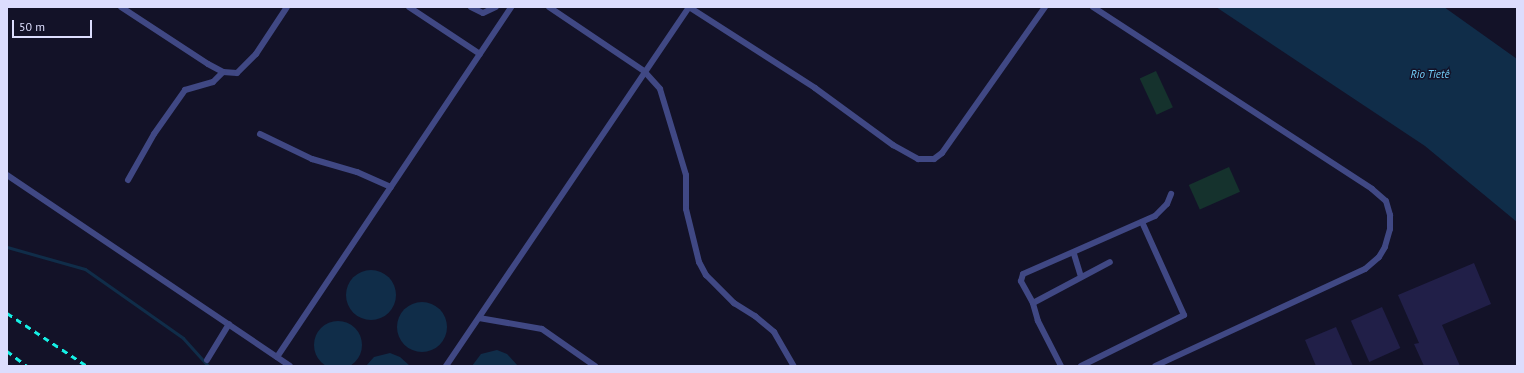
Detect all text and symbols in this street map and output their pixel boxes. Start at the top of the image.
scale bar [14,12,94,38]
text: 50 m [19,19,45,34]
water label: Rio Tietê [1410,67,1450,81]

